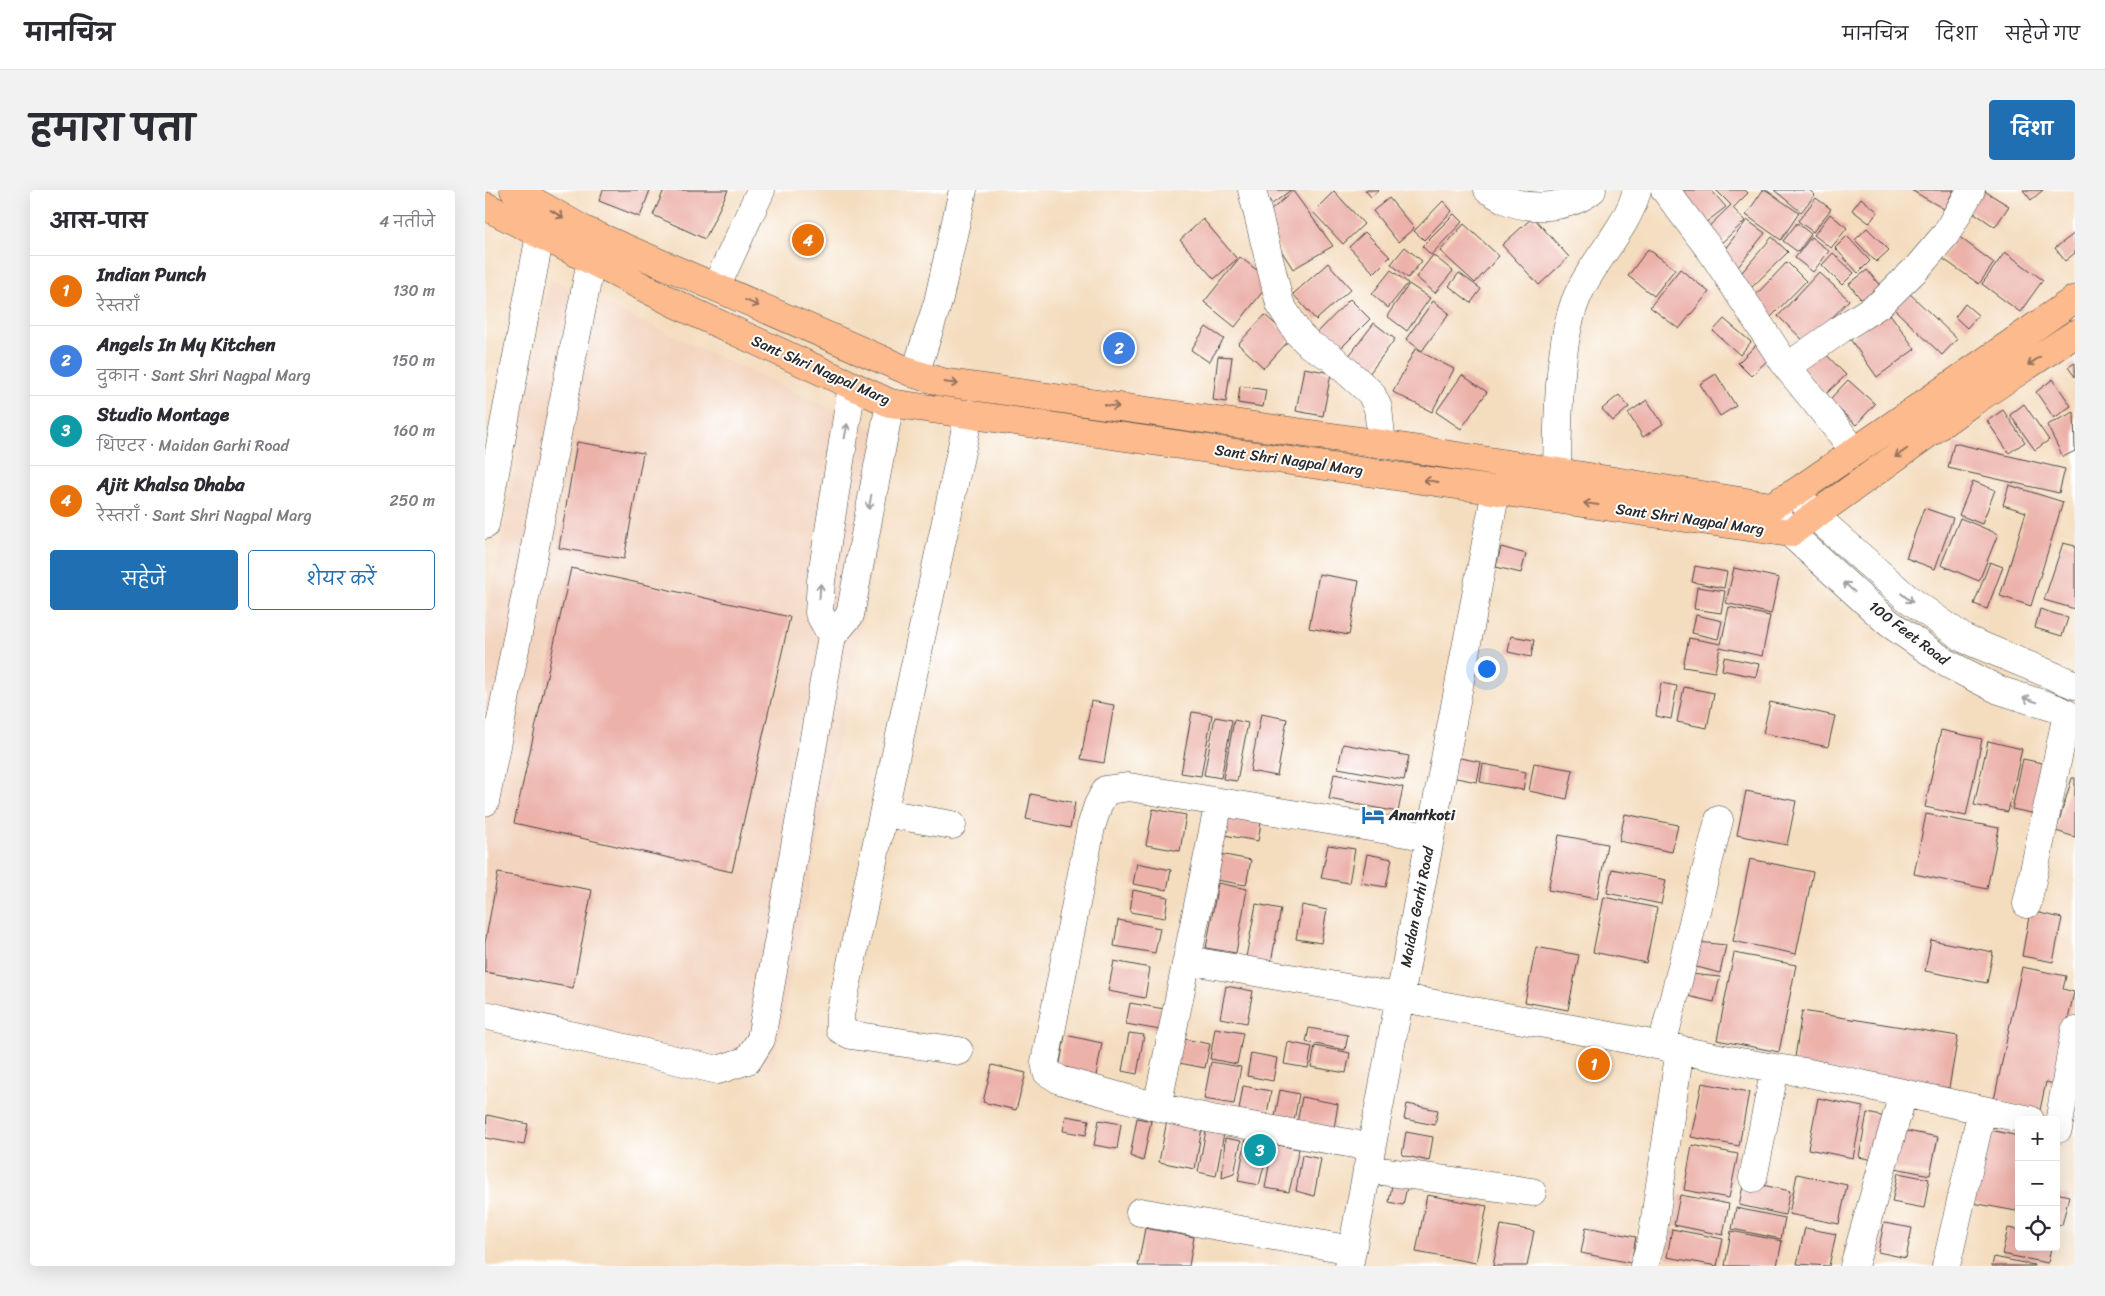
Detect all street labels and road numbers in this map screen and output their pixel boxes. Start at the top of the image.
street label: Sant Shri Nagpal Marg [747,328,895,412]
street label: Sant Shri Nagpal Marg [1213,437,1365,483]
street label: Sant Shri Nagpal Marg [1614,496,1766,542]
street label: 100 Feet Road [1863,594,1956,673]
street label: Maidan Garhi Road [1393,843,1442,969]

